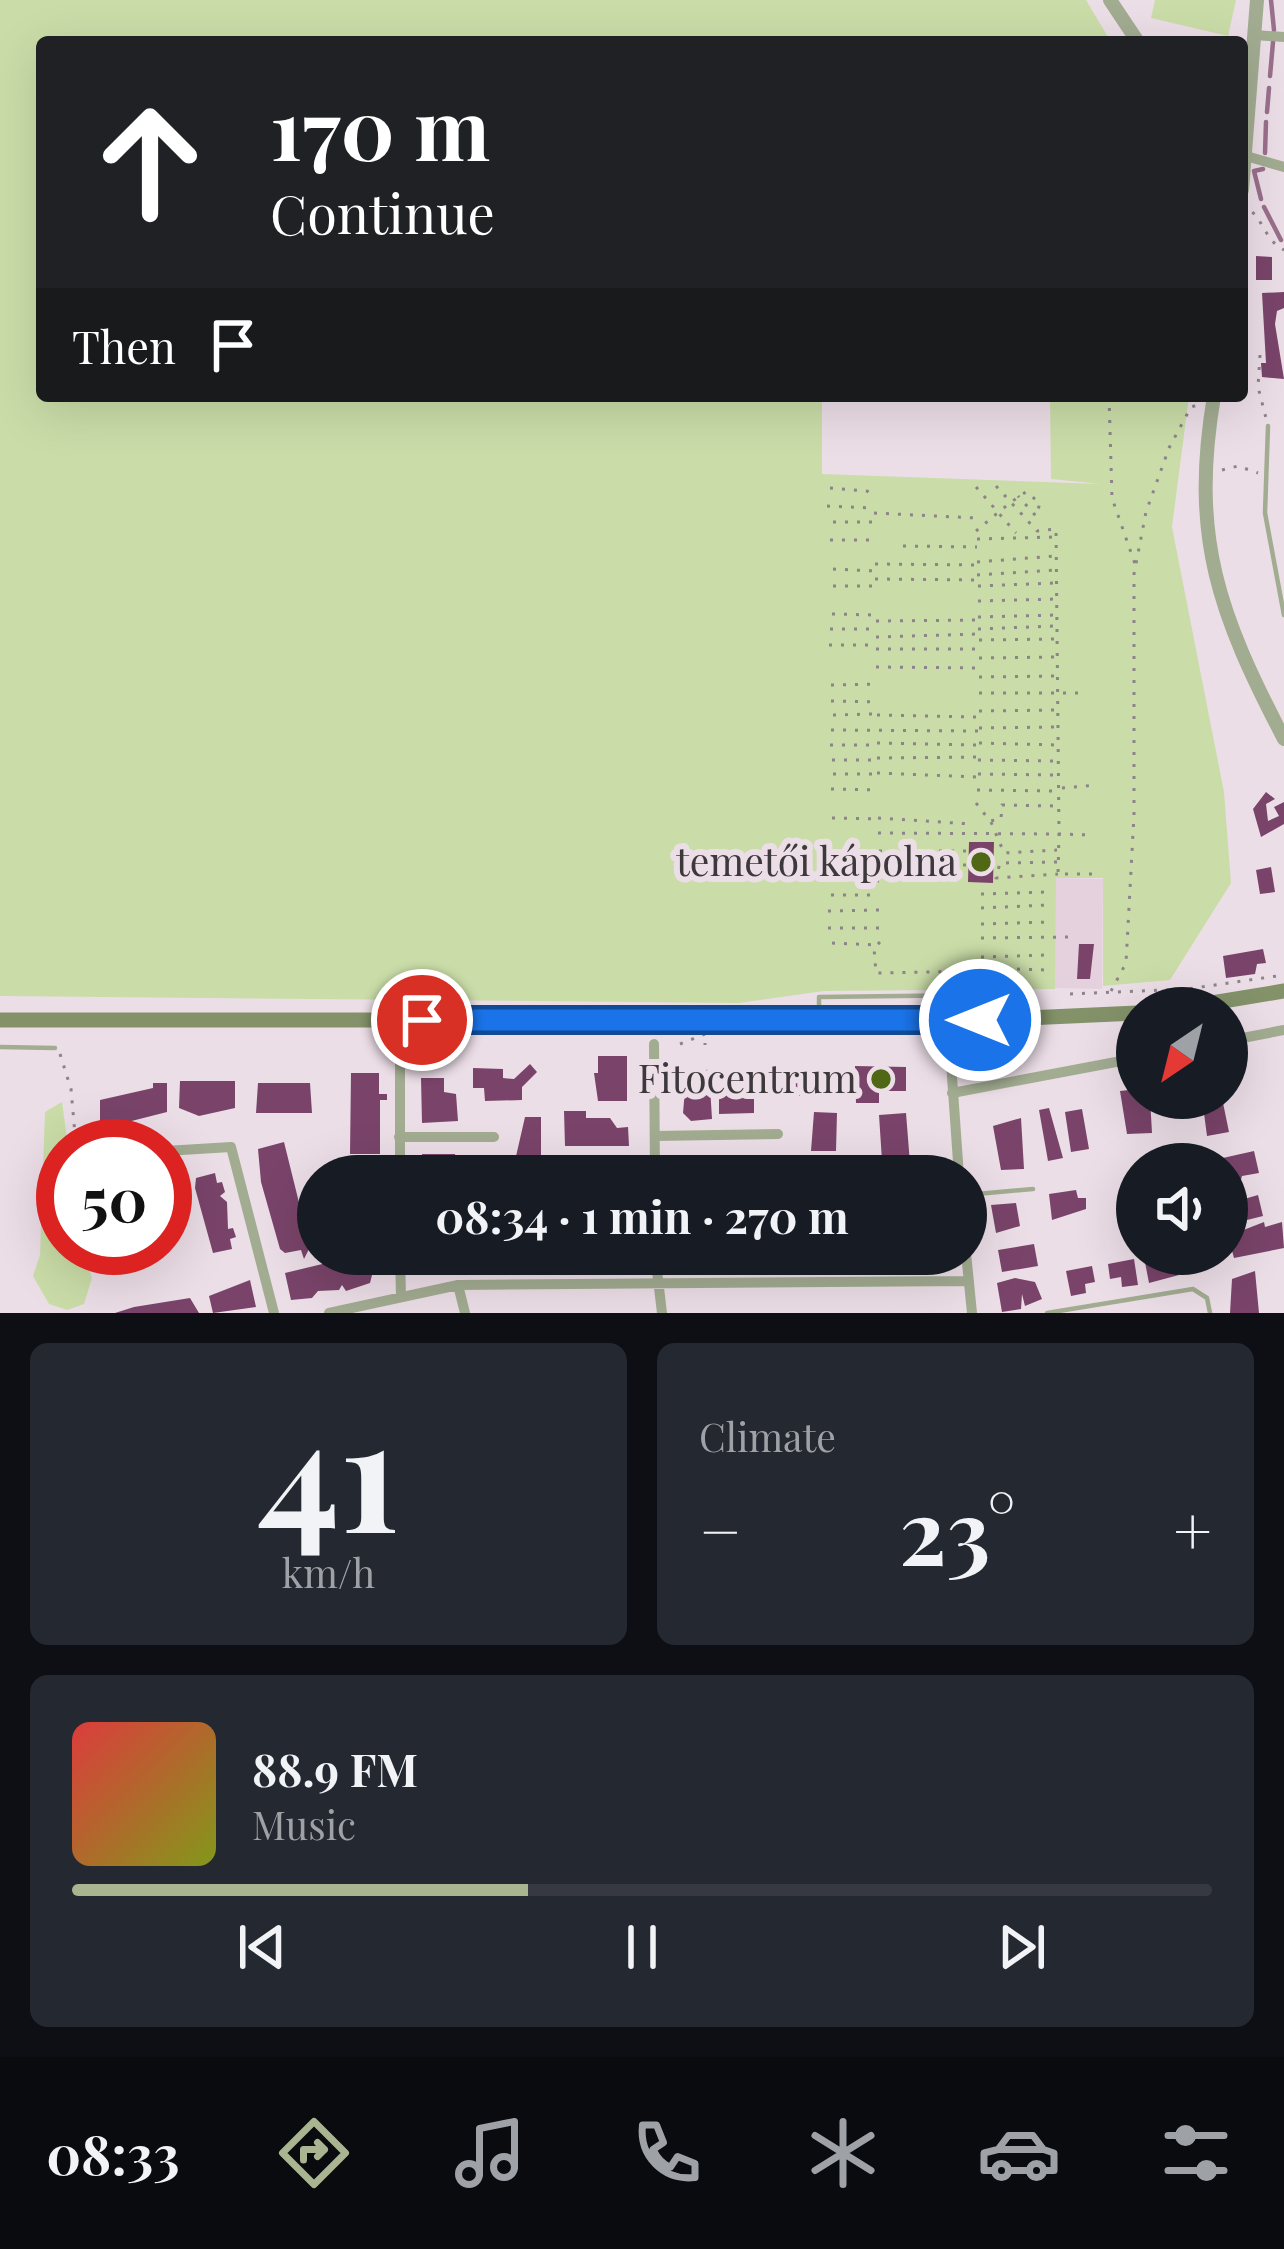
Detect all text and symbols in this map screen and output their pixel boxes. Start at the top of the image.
text: 170 m [270,70,490,182]
icon: ahead [72,84,228,240]
text: Continue [270,177,495,249]
icon: arrive [200,312,266,378]
text: Then [72,315,176,375]
place label: temetői kápolna [676,834,958,886]
marker: temetői kápolna [968,849,994,875]
position arrow [917,957,1043,1083]
pin [371,969,473,1071]
icon: arrive [389,987,455,1053]
north arrow [1116,987,1248,1119]
map controls [1116,987,1248,1275]
place label: Fitocentrum [638,1051,857,1103]
marker: Fitocentrum [868,1066,894,1092]
speed limit sign: 50 [36,1119,192,1275]
button: sound [1116,1143,1248,1275]
text: 08:34 · 1 min · 270 m [435,1185,849,1245]
text: 41 [257,1364,400,1572]
text: Climate [699,1410,836,1462]
text: 23° [899,1469,1016,1589]
text: − [699,1485,742,1573]
text: + [1173,1485,1212,1573]
text: km/h [282,1546,375,1598]
text: 88.9 FM [252,1738,418,1798]
text: Music [252,1798,356,1850]
icon: previous [229,1914,295,1980]
icon: pause [609,1914,675,1980]
icon: next [989,1914,1055,1980]
icon: directions [272,2111,356,2195]
icon: music [448,2111,532,2195]
icon: phone [625,2111,709,2195]
icon: climate [801,2111,885,2195]
icon: car [977,2111,1061,2195]
icon: filters [1154,2111,1238,2195]
text: 08:33 [46,2117,180,2189]

